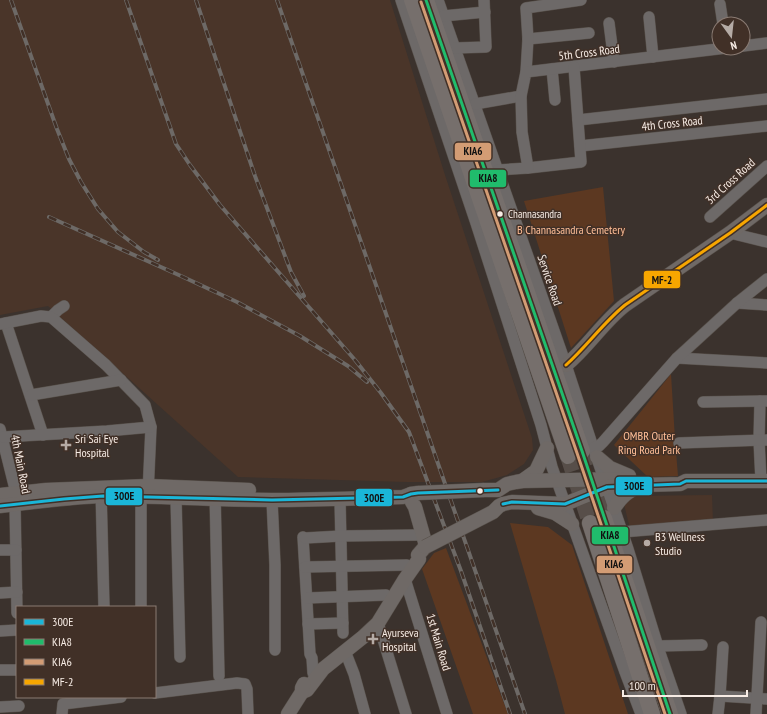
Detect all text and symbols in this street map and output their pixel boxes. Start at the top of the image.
north arrow [711,16,751,56]
text: N [729,38,738,53]
street label: 5th Cross Road [558,41,620,63]
street label: 4th Cross Road [641,112,703,134]
line badge: KIA6 [454,142,492,161]
text: KIA6 [463,144,483,158]
street label: 3rd Cross Road [702,155,758,207]
line badge: KIA8 [469,169,507,188]
text: KIA8 [478,171,498,185]
place label: Channasandra [508,207,561,221]
marker: Channasandra [495,209,505,219]
park label: B Channasandra Cemetery [517,222,625,237]
street label: Service Road [534,253,566,307]
line badge: MF-2 [643,270,681,289]
text: MF-2 [652,273,672,287]
park label: OMBR Outer Ring Road Park [618,428,680,457]
place label: Sri Sai Eye Hospital [75,431,118,460]
street label: 4th Main Road [8,433,34,495]
marker: Sri Sai Eye Hospital [60,439,72,451]
line badge: 300E [615,476,653,496]
text: 300E [624,479,645,493]
unlabelled marker [475,486,485,496]
line badge: 300E [105,487,143,506]
line badge: 300E [355,488,393,507]
text: 300E [114,489,135,503]
text: 300E [364,491,385,505]
line badge: KIA8 [591,526,629,545]
text: KIA8 [600,528,620,542]
place label: B3 Wellness Studio [655,529,705,558]
marker: B3 Wellness Studio [642,538,652,548]
line badge: KIA6 [596,555,633,574]
text: KIA6 [604,557,624,571]
legend [16,606,156,698]
street label: 1st Main Road [423,612,455,672]
text: 300E [52,614,73,629]
place label: Ayurseva Hospital [382,625,419,654]
marker: Ayurseva Hospital [367,633,379,645]
text: KIA8 [52,634,72,649]
text: KIA6 [52,654,72,669]
scale bar [623,672,747,698]
text: MF-2 [52,674,74,689]
text: 100 m [629,678,656,693]

